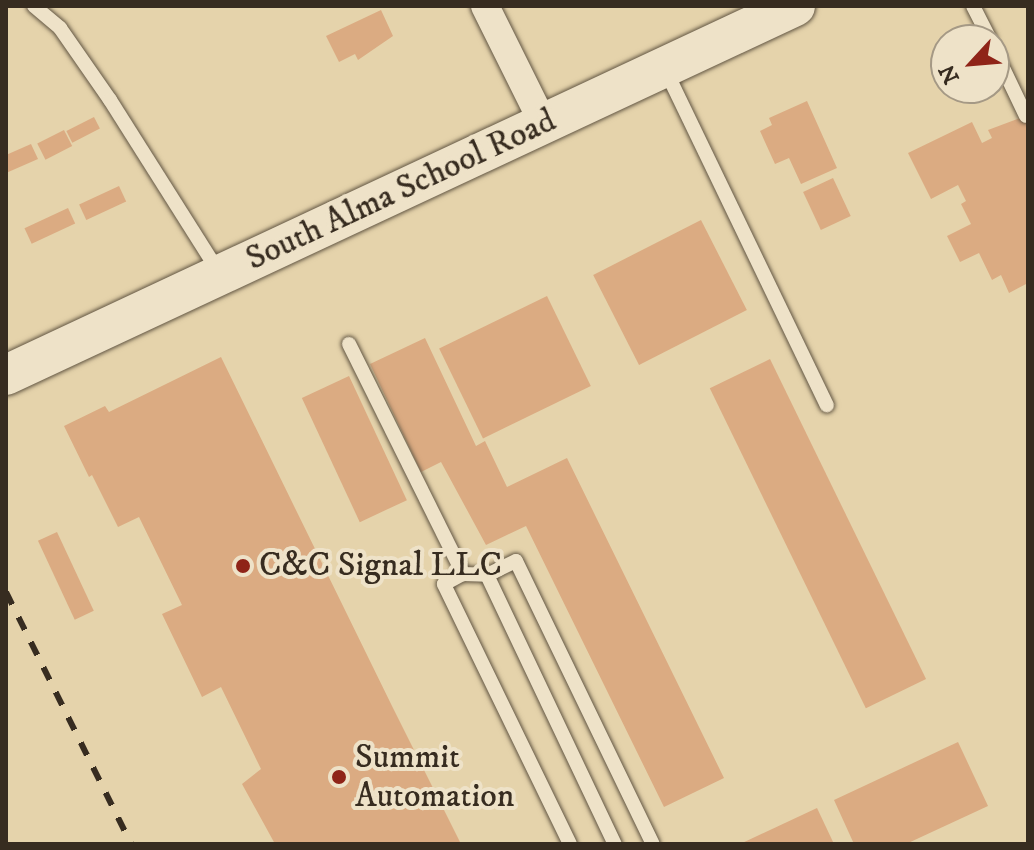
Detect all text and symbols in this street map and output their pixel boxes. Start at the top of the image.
north arrow [930,24,1010,104]
text: N [934,60,966,88]
street label: South Alma School Road [240,100,562,280]
place label: C&C Signal LLC [259,546,502,586]
marker: C&C Signal LLC [234,557,252,575]
place label: Summit Automation [355,737,514,816]
marker: Summit Automation [330,768,348,786]

